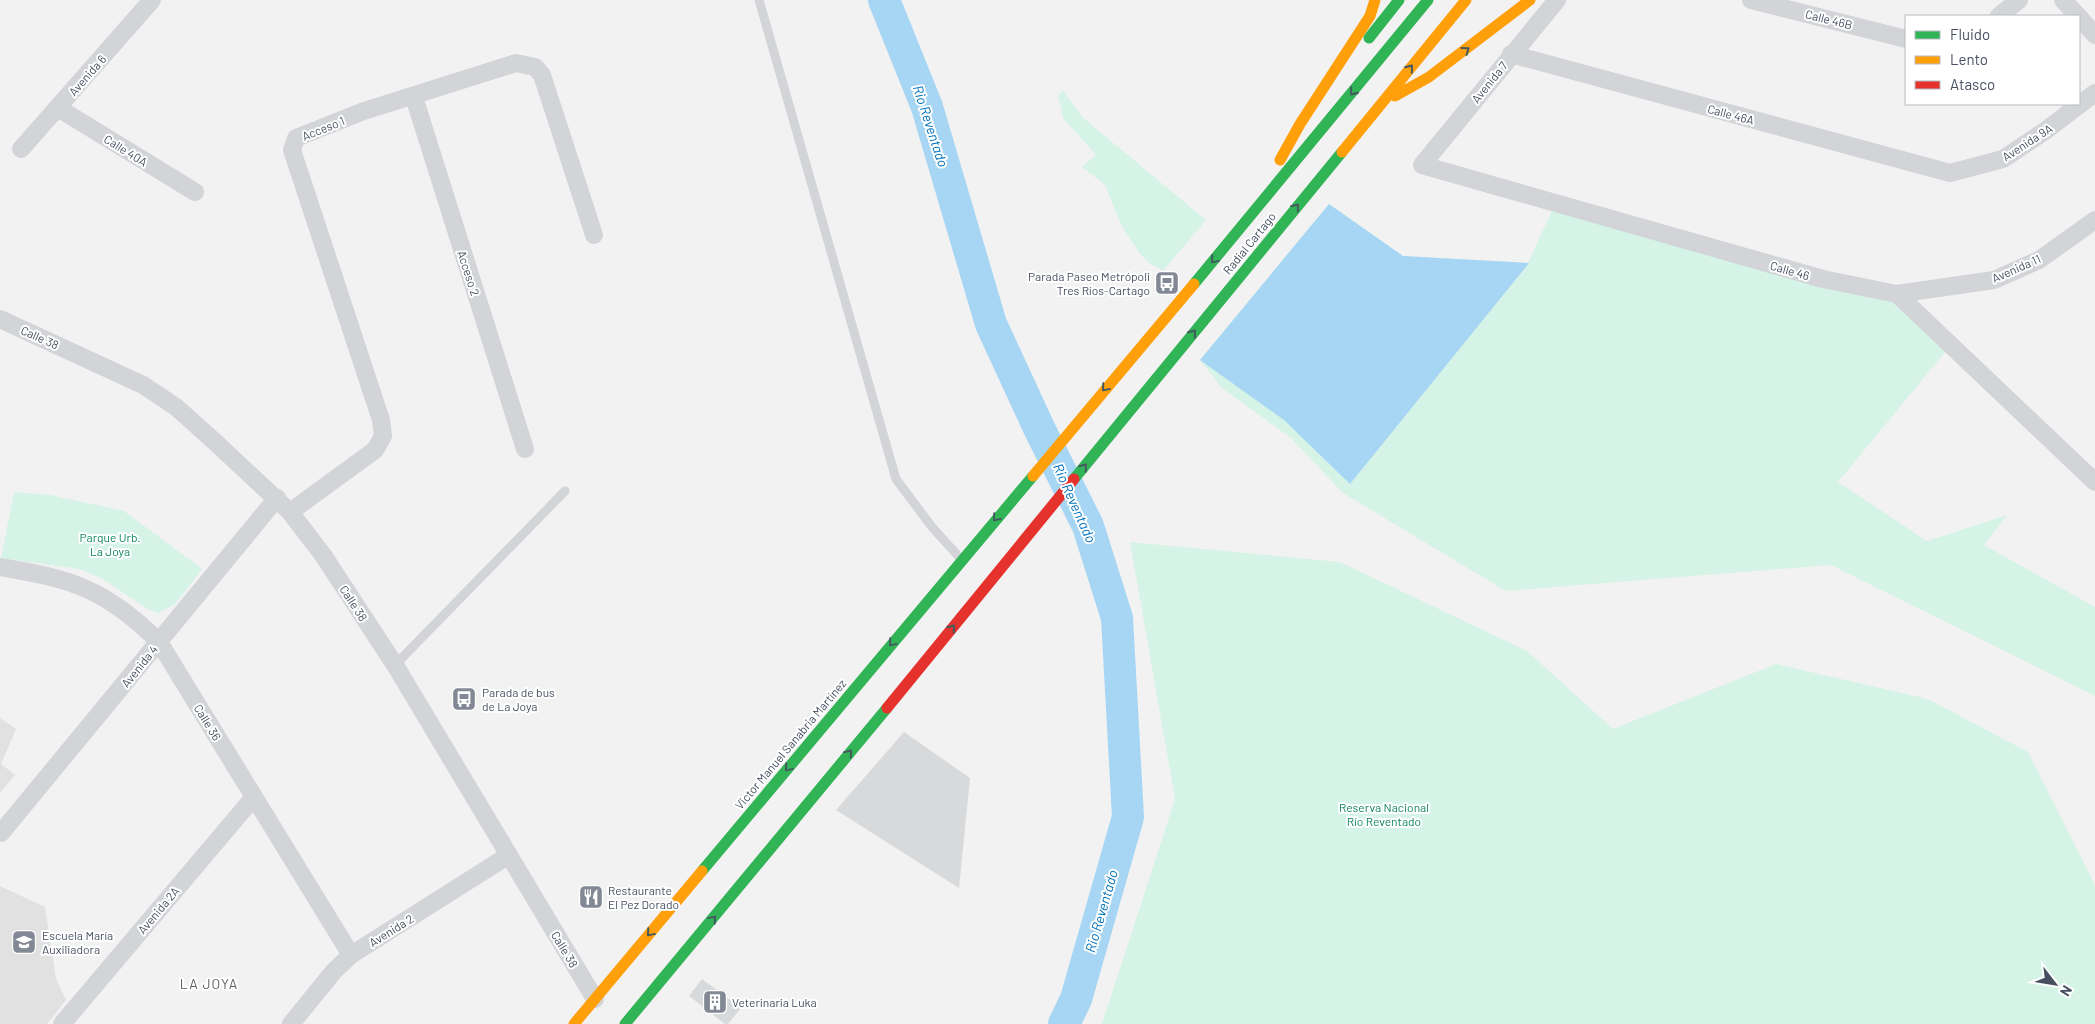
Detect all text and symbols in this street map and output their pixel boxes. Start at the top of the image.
street label: Calle 46B [1804,6,1854,32]
legend [1905,15,2080,105]
text: Fluido [1950,25,1990,43]
one-way arrow [1461,47,1470,56]
text: Lento [1950,50,1988,68]
street label: Avenida 6 [65,52,109,98]
street label: Avenida 7 [1468,58,1510,105]
one-way arrow [1405,65,1413,74]
text: Atasco [1950,75,1995,93]
water label: Rio Reventado [910,83,952,169]
one-way arrow [1350,86,1358,95]
street label: Calle 46A [1706,101,1756,127]
street label: Acceso 1 [300,113,346,143]
street label: Avenida 9A [1999,121,2055,163]
street label: Calle 40A [102,131,150,169]
one-way arrow [1291,204,1299,213]
street label: Radial Cartago [1220,209,1278,277]
street label: Acceso 2 [455,249,483,297]
street label: Avenida 11 [1989,251,2043,285]
one-way arrow [1211,254,1219,263]
street label: Calle 46 [1769,258,1811,282]
place label: Parada Paseo Metrópoli Tres Ríos-Cartago [1028,269,1150,297]
bus stop icon: Parada Paseo Metrópoli Tres Ríos-Cartago [1154,270,1180,296]
street label: Calle 38 [19,322,61,352]
one-way arrow [1188,330,1196,339]
one-way arrow [1103,382,1111,391]
water label: Rio Reventado [1050,461,1100,545]
one-way arrow [1078,463,1087,472]
one-way arrow [993,513,1002,522]
park label: Parque Urb. La Joya [79,530,141,558]
street label: Calle 38 [337,582,371,624]
one-way arrow [946,624,955,633]
one-way arrow [889,637,898,646]
street label: Avenida 4 [118,642,160,690]
street label: Victor Manuel Sanabria Martínez [731,676,849,812]
place label: Parada de bus de La Joya [482,685,555,713]
bus stop icon: Parada de bus de La Joya [451,686,477,712]
street label: Calle 36 [191,701,225,743]
one-way arrow [844,750,853,759]
one-way arrow [784,762,793,771]
park label: Reserva Nacional Río Reventado [1339,800,1429,828]
water label: Rio Reventado [1081,868,1121,954]
place label: Restaurante El Pez Dorado [608,883,679,911]
street label: Avenida 2A [134,884,182,936]
restaurant icon: Restaurante El Pez Dorado [578,884,604,910]
street label: Avenida 2 [366,911,416,949]
one-way arrow [707,916,716,925]
one-way arrow [647,927,656,936]
place label: Escuela María Auxiliadora [42,928,113,956]
street label: Calle 38 [549,928,581,970]
school or university icon: Escuela María Auxiliadora [11,929,37,955]
north arrow [2030,959,2080,1009]
district label: LA JOYA [180,975,238,992]
text: N [2057,983,2076,999]
building icon: Veterinaria Luka [702,989,728,1015]
place label: Veterinaria Luka [732,995,817,1009]

